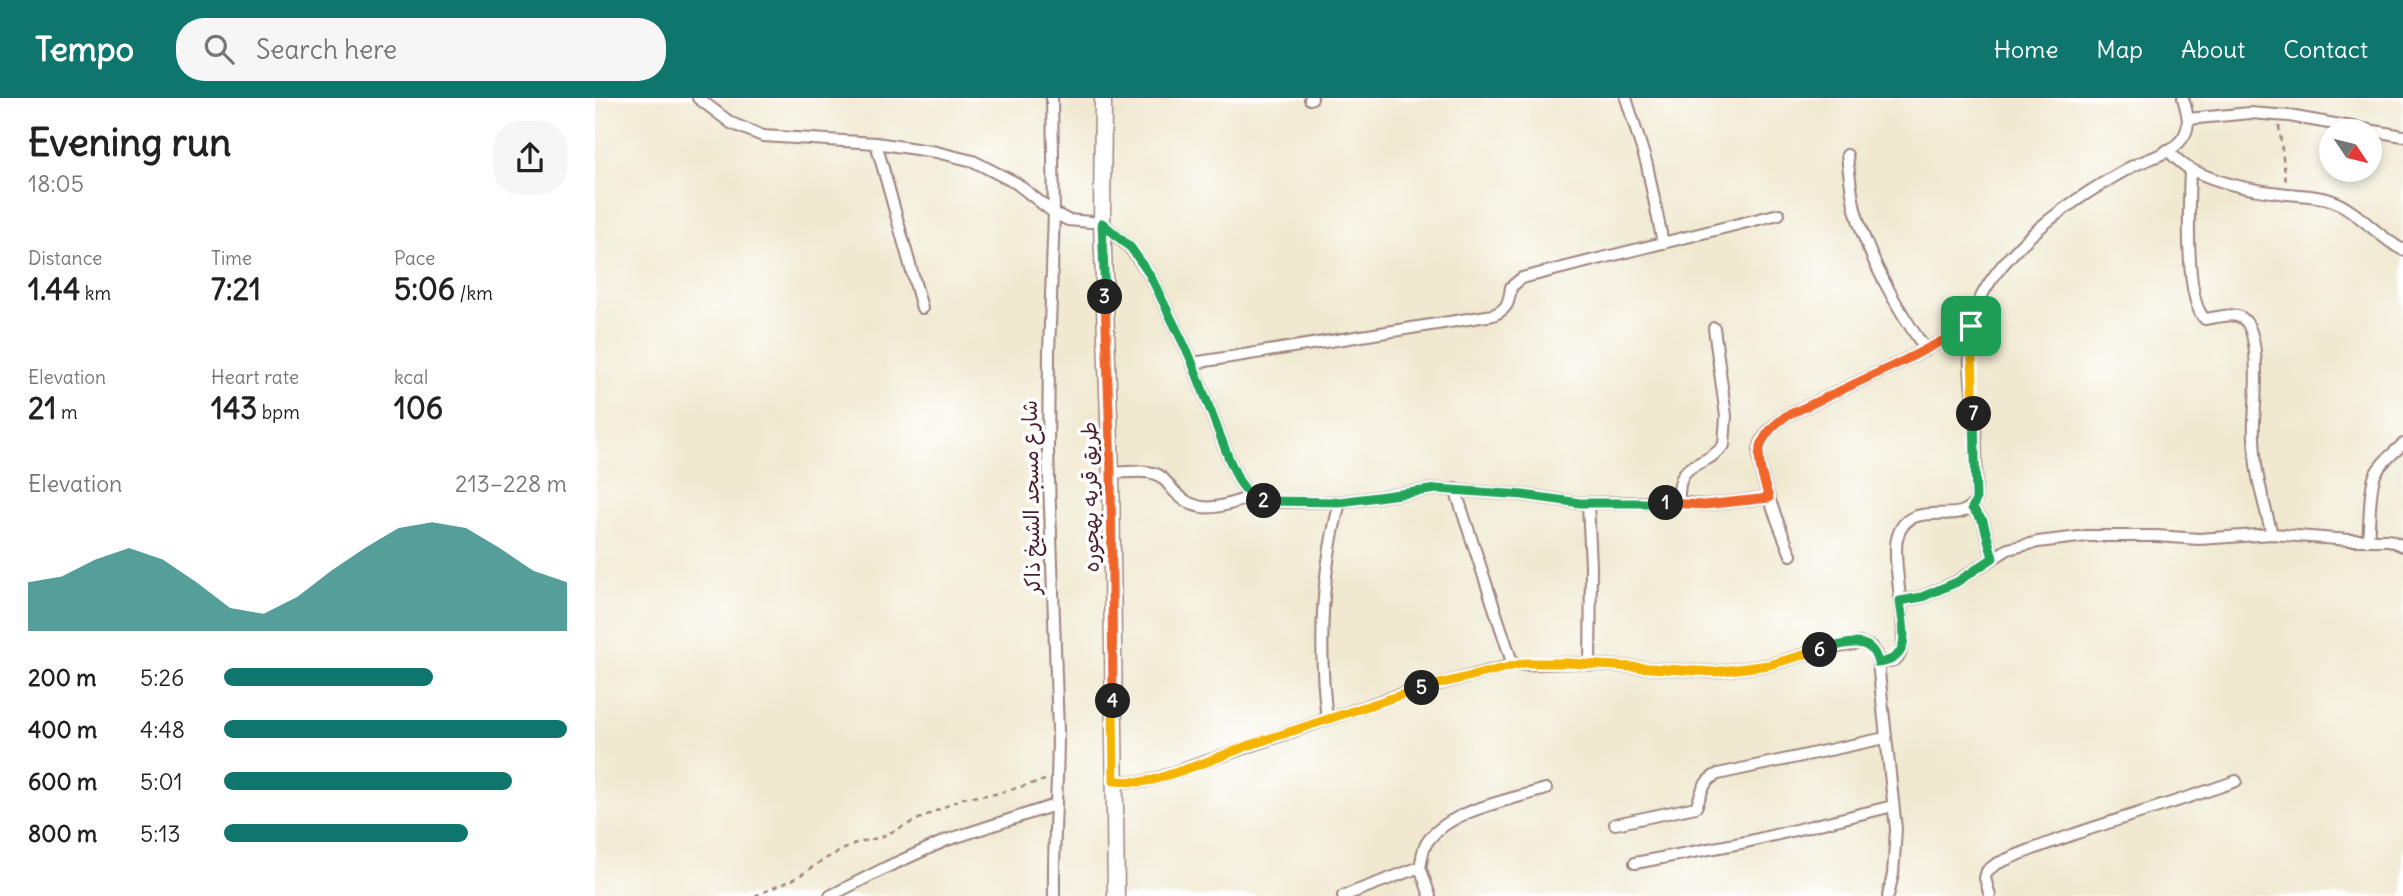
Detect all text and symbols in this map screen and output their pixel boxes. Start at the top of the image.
search box [176,18,666,81]
text: Tempo [35,28,134,70]
icon: search [200,30,238,68]
text: Search here [256,33,397,66]
text: Home [1994,34,2058,64]
text: Map [2096,34,2143,64]
text: About [2181,34,2245,64]
text: Contact [2283,34,2368,64]
text: Evening run [28,119,231,166]
north arrow [2319,119,2382,182]
map controls [2319,119,2382,182]
button: share [493,121,567,195]
text: 18:05 [28,169,84,198]
text: Distance [28,246,102,270]
text: Time [211,246,252,270]
text: Pace [394,246,435,270]
text: 1.44 [28,270,80,308]
text: 7:21 [211,270,261,308]
text: 5:06 [394,270,455,308]
pin: 3 [1087,280,1123,314]
text: km [80,281,111,305]
text: /km [455,281,493,305]
text: 3 [1099,284,1110,308]
pin [1941,296,2001,356]
icon: arrive [1952,307,1990,345]
text: Elevation [28,365,106,389]
text: Heart rate [211,365,299,389]
text: kcal [394,365,428,389]
text: 21 [28,389,56,427]
text: 143 [211,389,257,427]
text: 106 [394,389,443,427]
pin: 7 [1957,396,1991,432]
text: m [56,400,78,424]
text: bpm [257,400,300,424]
street label: شارع مسجد الشيخ ذاكر [1016,400,1048,596]
text: 7 [1969,401,1978,425]
street label: طريق قريه بهجوره [1075,421,1105,573]
text: Elevation [28,469,122,498]
text: 213–228 m [455,469,567,498]
pin: 2 [1247,484,1281,518]
pin: 1 [1649,486,1683,520]
text: 2 [1258,488,1269,512]
text: 1 [1662,490,1669,514]
pin: 6 [1803,632,1837,668]
text: 6 [1814,637,1825,661]
text: 200 m [28,663,97,692]
text: 5:26 [140,663,184,692]
pin: 5 [1405,670,1439,706]
text: 5 [1416,675,1427,699]
pin: 4 [1095,684,1131,718]
text: 4 [1107,688,1118,712]
text: 400 m [28,715,97,744]
text: 4:48 [140,715,185,744]
text: 600 m [28,767,97,796]
text: 5:01 [140,767,183,796]
text: 800 m [28,819,97,848]
text: 5:13 [140,819,181,848]

